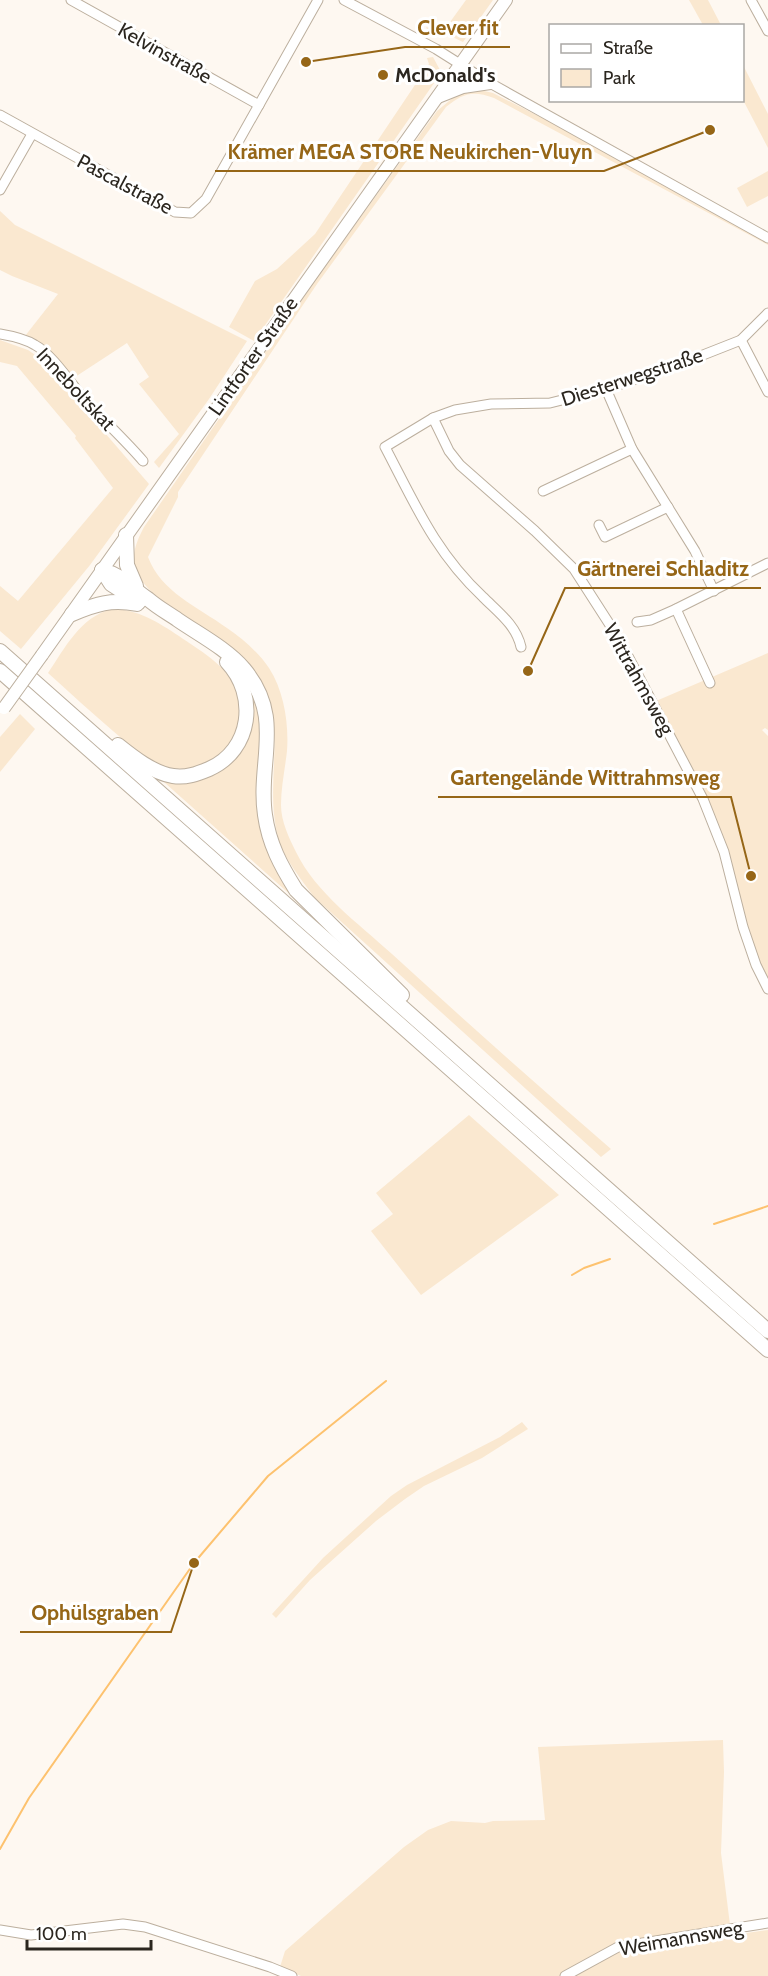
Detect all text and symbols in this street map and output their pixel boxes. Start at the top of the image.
callout: Clever fit [405,8,510,47]
text: Clever fit [417,15,499,40]
street label: Kelvinstraße [114,17,216,89]
legend [549,24,744,102]
text: Straße [603,37,653,59]
place label: McDonald's [395,63,496,87]
text: Park [603,67,636,89]
marker: McDonald's [376,68,390,82]
callout: Krämer MEGA STORE Neukirchen-Vluyn [215,132,604,171]
text: Krämer MEGA STORE Neukirchen-Vluyn [227,139,593,164]
street label: Pascalstraße [73,149,177,219]
street label: Lintforter Straße [203,292,303,420]
street label: Inneboltskat [32,343,121,435]
street label: Diesterwegstraße [558,343,706,411]
callout: Gärtnerei Schladitz [565,549,761,588]
text: Gärtnerei Schladitz [577,556,749,581]
street label: Wittrahmsweg [599,619,680,740]
callout: Gartengelände Wittrahmsweg [438,758,731,797]
text: Gartengelände Wittrahmsweg [450,765,720,790]
callout: Ophülsgraben [20,1593,171,1632]
text: Ophülsgraben [31,1600,159,1625]
scale bar [27,1913,152,1951]
street label: Weimannsweg [617,1915,746,1961]
text: 100 m [36,1923,87,1945]

